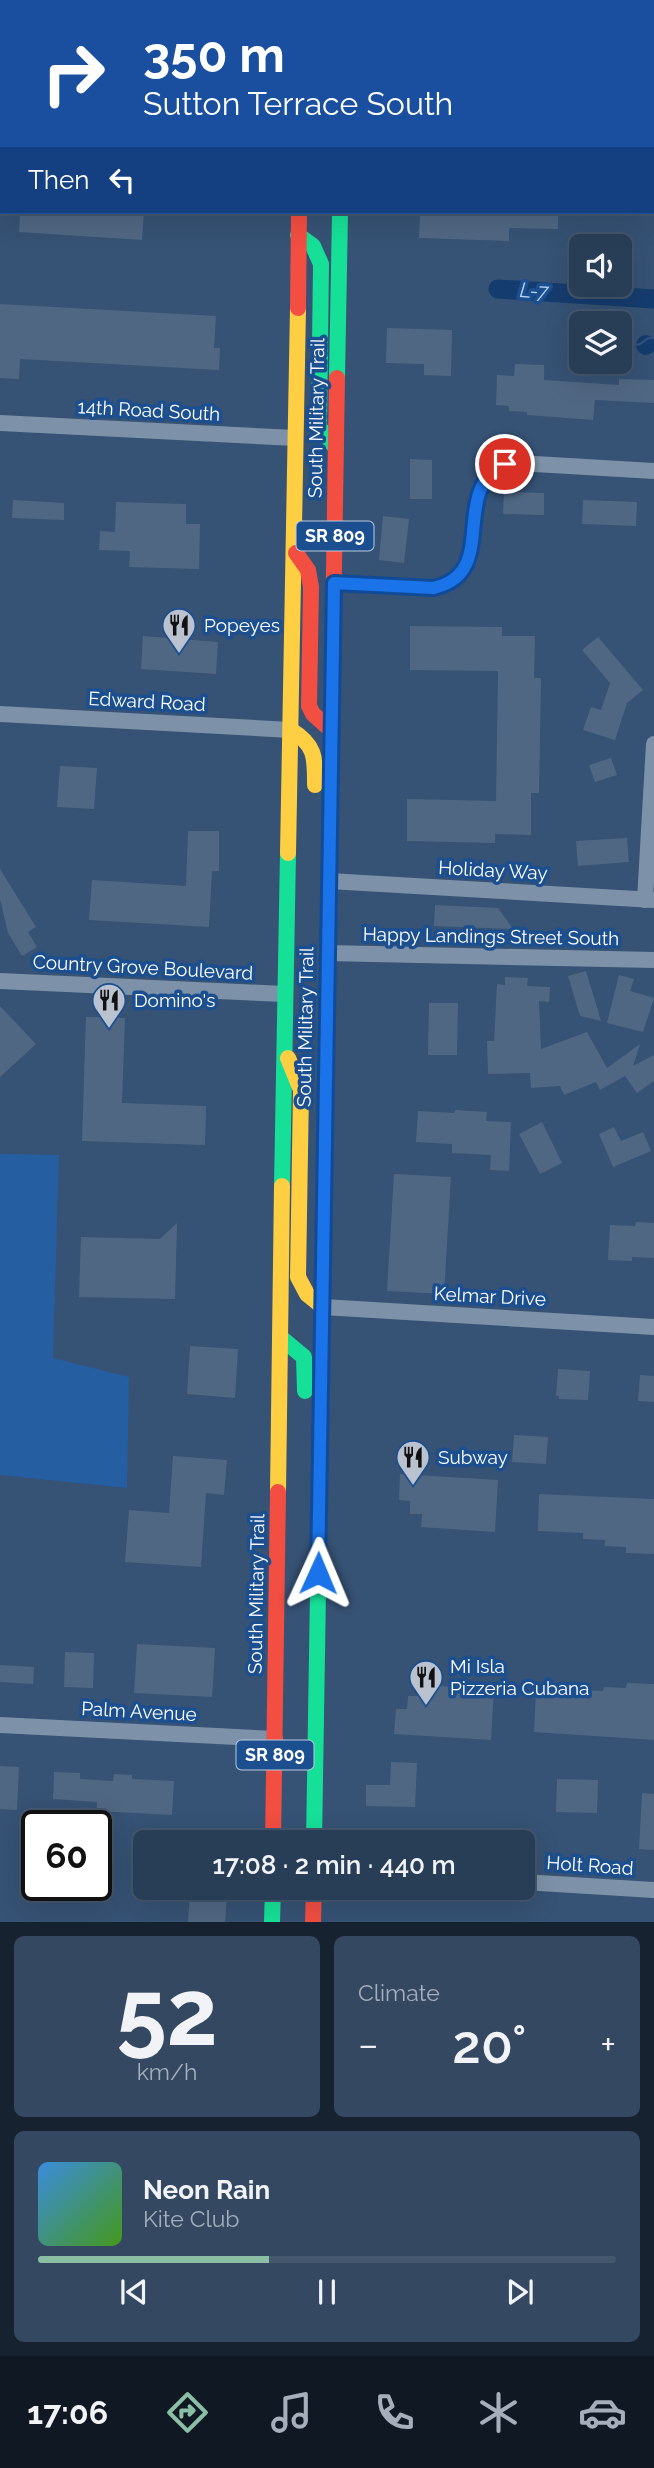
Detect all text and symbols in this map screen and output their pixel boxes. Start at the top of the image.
text: 350 m [143,26,285,83]
icon: right [28,28,119,119]
text: Sutton Terrace South [143,85,453,122]
icon: left [103,161,141,199]
text: Then [28,165,89,195]
map controls [569,234,632,374]
button: sound [569,234,632,297]
water label: L-7 [519,277,550,304]
button: layers [569,311,632,374]
street label: South Military Trail [304,337,328,498]
street label: 14th Road South [77,395,221,425]
pin [475,434,535,494]
icon: arrive [486,445,524,483]
road number: SR 809 [296,522,374,550]
restaurant icon: Popeyes [160,606,198,655]
place label: Popeyes [204,614,280,636]
street label: Edward Road [88,687,206,715]
street label: Holiday Way [438,856,548,884]
street label: Happy Landings Street South [363,923,619,949]
street label: South Military Trail [293,946,317,1107]
street label: Country Grove Boulevard [32,950,254,984]
restaurant icon: Domino's [90,981,128,1030]
place label: Domino's [134,989,215,1011]
street label: Kelmar Drive [433,1282,547,1310]
restaurant icon: Subway [394,1438,432,1487]
place label: Subway [438,1446,508,1468]
street label: South Military Trail [244,1513,268,1674]
position arrow [281,1536,355,1610]
place label: Mi Isla Pizzeria Cubana [450,1655,589,1699]
restaurant icon: Mi Isla Pizzeria Cubana [407,1658,445,1707]
street label: Palm Avenue [81,1697,197,1725]
road number: SR 809 [236,1740,314,1770]
speed limit sign: 60 [21,1810,112,1901]
text: 17:08 · 2 min · 440 m [212,1850,456,1880]
street label: Holt Road [546,1851,634,1879]
text: 52 [116,1959,218,2066]
text: Climate [358,1979,440,2006]
text: 20° [452,2014,526,2075]
text: − [358,2022,378,2067]
text: + [600,2022,616,2067]
text: km/h [137,2058,197,2085]
text: Neon Rain [143,2175,270,2205]
text: Kite Club [143,2205,240,2232]
icon: previous [115,2273,153,2311]
icon: pause [308,2273,346,2311]
icon: next [501,2273,539,2311]
icon: directions [163,2388,212,2437]
icon: music [267,2388,316,2437]
icon: phone [370,2388,419,2437]
icon: climate [474,2388,523,2437]
icon: car [578,2388,627,2437]
text: 17:06 [27,2394,108,2431]

